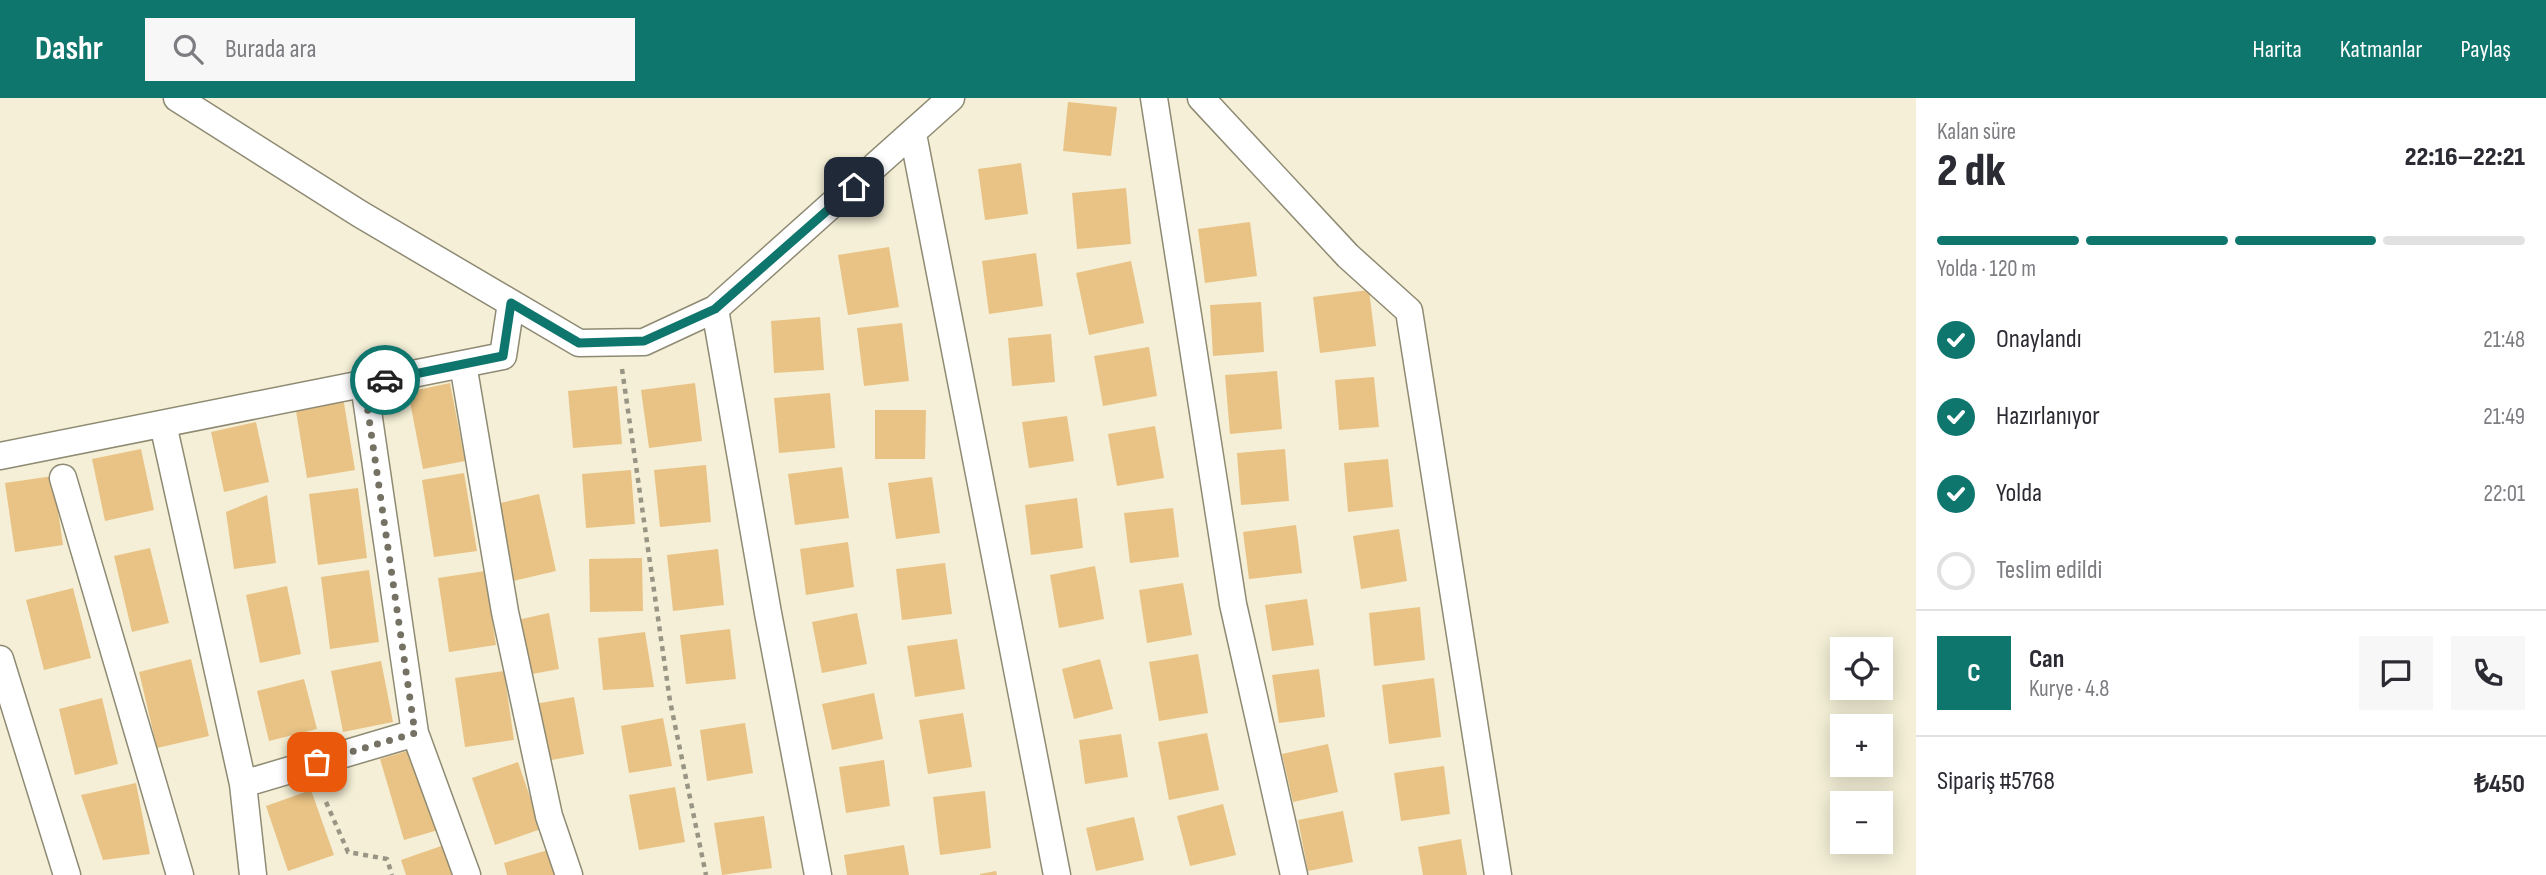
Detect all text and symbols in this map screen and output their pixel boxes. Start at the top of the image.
search box [145,18,635,81]
text: Dashr [35,29,103,69]
icon: search [169,30,207,68]
text: Burada ara [225,34,317,65]
text: Harita [2252,35,2302,64]
text: Katmanlar [2340,35,2423,64]
text: Paylaş [2461,35,2511,64]
text: Kalan süre [1937,118,2016,146]
text: 22:16–22:21 [2405,142,2525,173]
text: 2 dk [1937,144,2005,199]
pin [824,157,884,217]
icon: home [835,168,873,206]
text: Yolda · 120 m [1937,255,2036,283]
icon: check [1937,321,1975,359]
text: Onaylandı [1996,324,2081,355]
text: 21:48 [2483,326,2525,354]
courier [350,345,420,415]
icon: car [366,361,404,399]
icon: check [1937,398,1975,436]
text: Hazırlanıyor [1996,401,2100,432]
text: 21:49 [2483,403,2525,431]
icon: check [1937,475,1975,513]
text: Yolda [1996,478,2042,509]
text: 22:01 [2483,480,2525,508]
text: Teslim edildi [1996,555,2102,586]
button: chat [2359,636,2433,710]
button: phone [2451,636,2525,710]
map controls [1830,637,1893,854]
button: locate [1830,637,1893,700]
text: Can [2029,644,2064,675]
text: C [1967,658,1981,689]
text: Kurye · 4.8 [2029,675,2109,703]
button: + [1830,714,1893,777]
pin [287,732,347,792]
icon: bag [298,743,336,781]
text: Sipariş #5768 [1937,766,2055,797]
text: ₺450 [2474,769,2525,800]
button: − [1830,791,1893,854]

